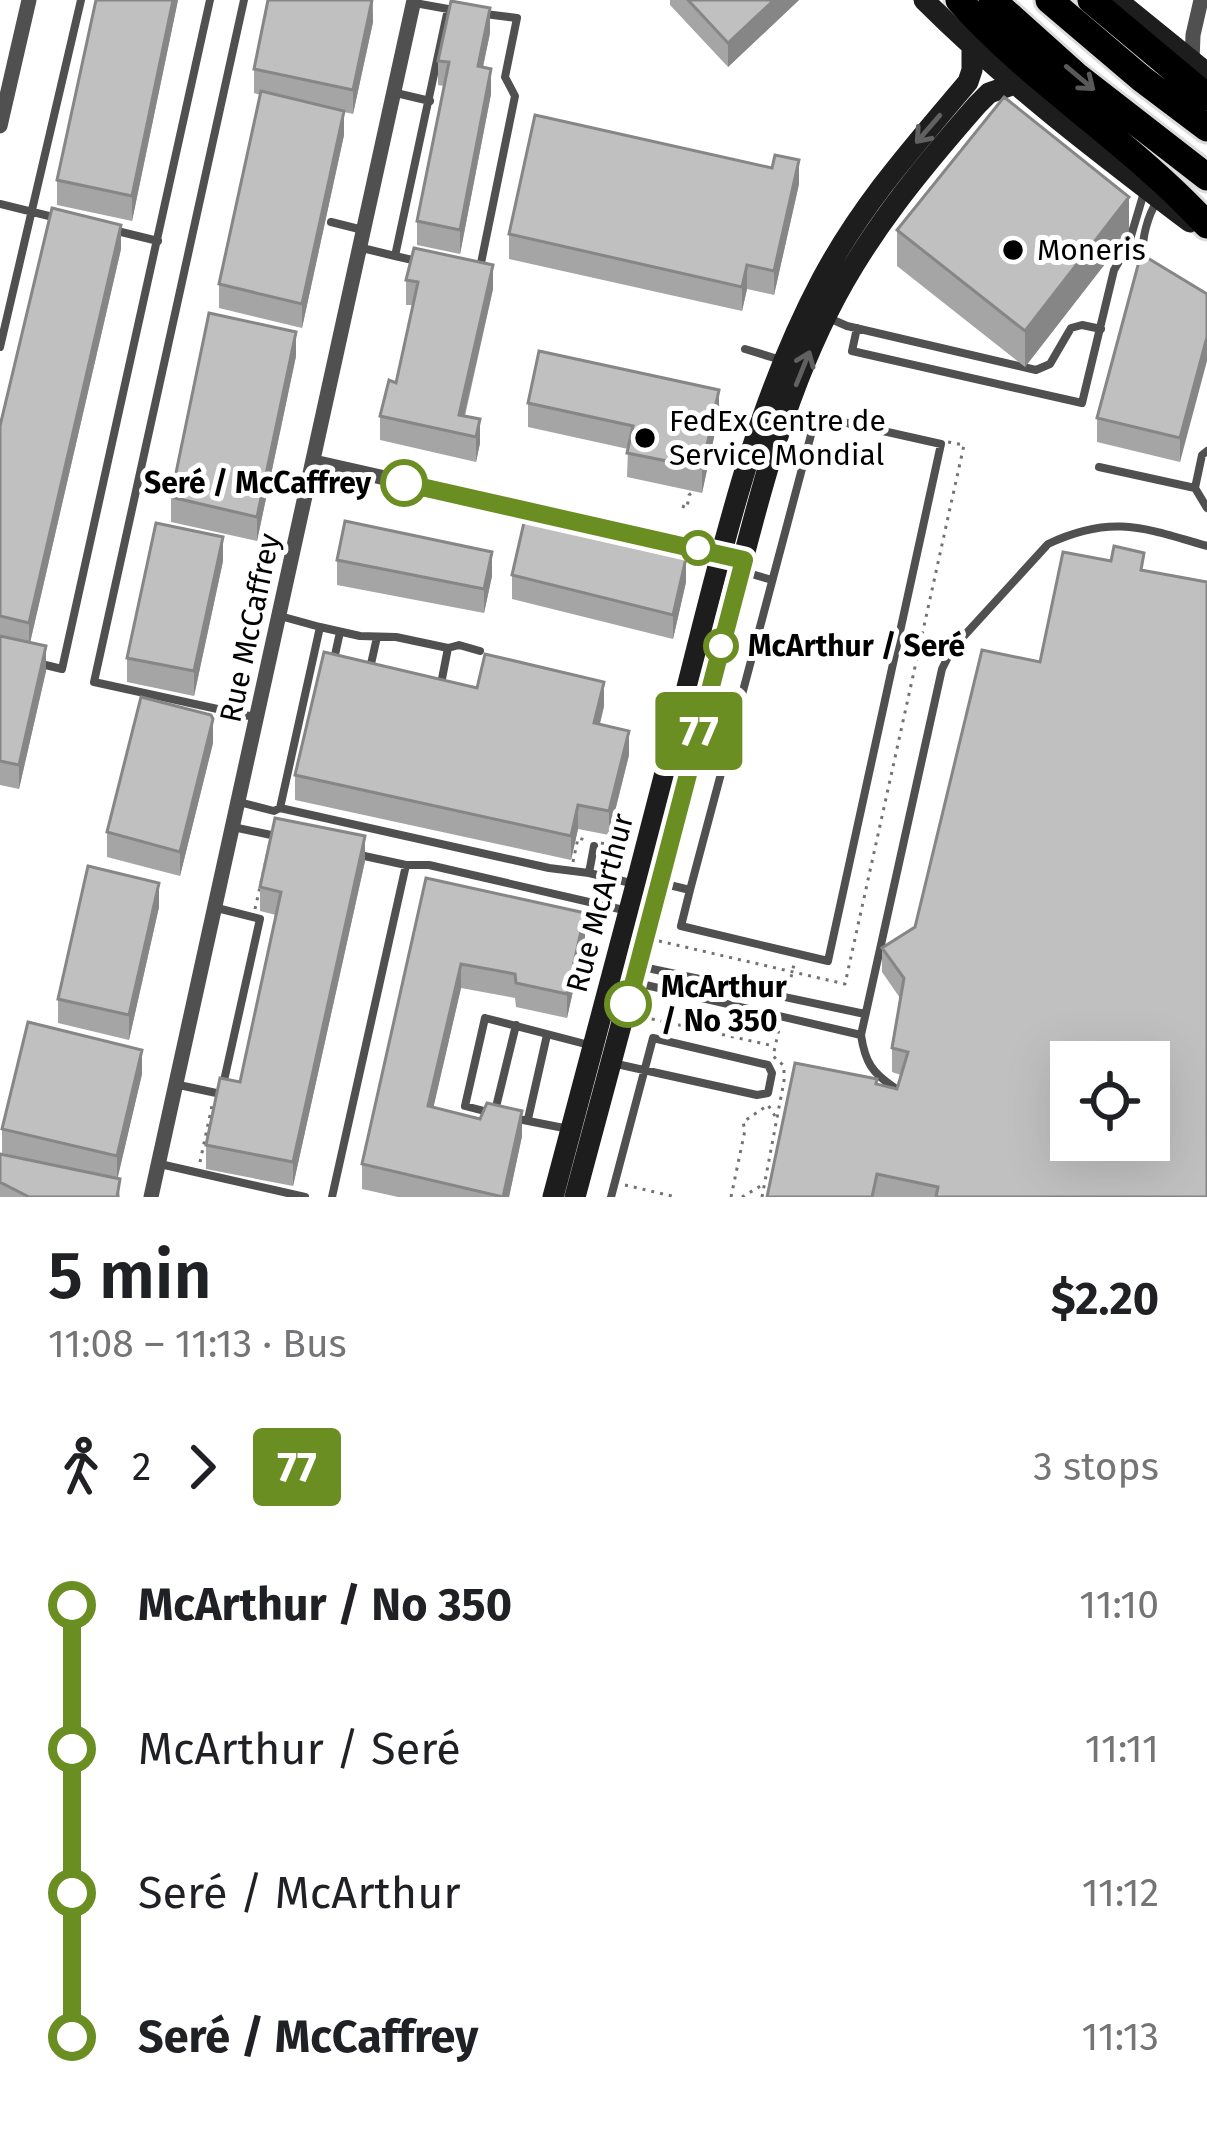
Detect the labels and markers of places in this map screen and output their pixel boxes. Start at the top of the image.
place label: Moneris [1037,232,1146,268]
marker: Moneris [1000,237,1026,263]
place label: FedEx Centre de Service Mondial [669,403,886,473]
marker: FedEx Centre de Service Mondial [632,425,658,451]
marker: Seré / McCaffrey [382,461,426,505]
place label: Seré / McCaffrey [144,465,371,501]
unlabelled marker [682,532,714,564]
place label: McArthur / Seré [748,628,965,664]
marker: McArthur / Seré [705,630,737,662]
place label: McArthur / No 350 [661,969,788,1039]
marker: McArthur / No 350 [606,982,650,1026]

